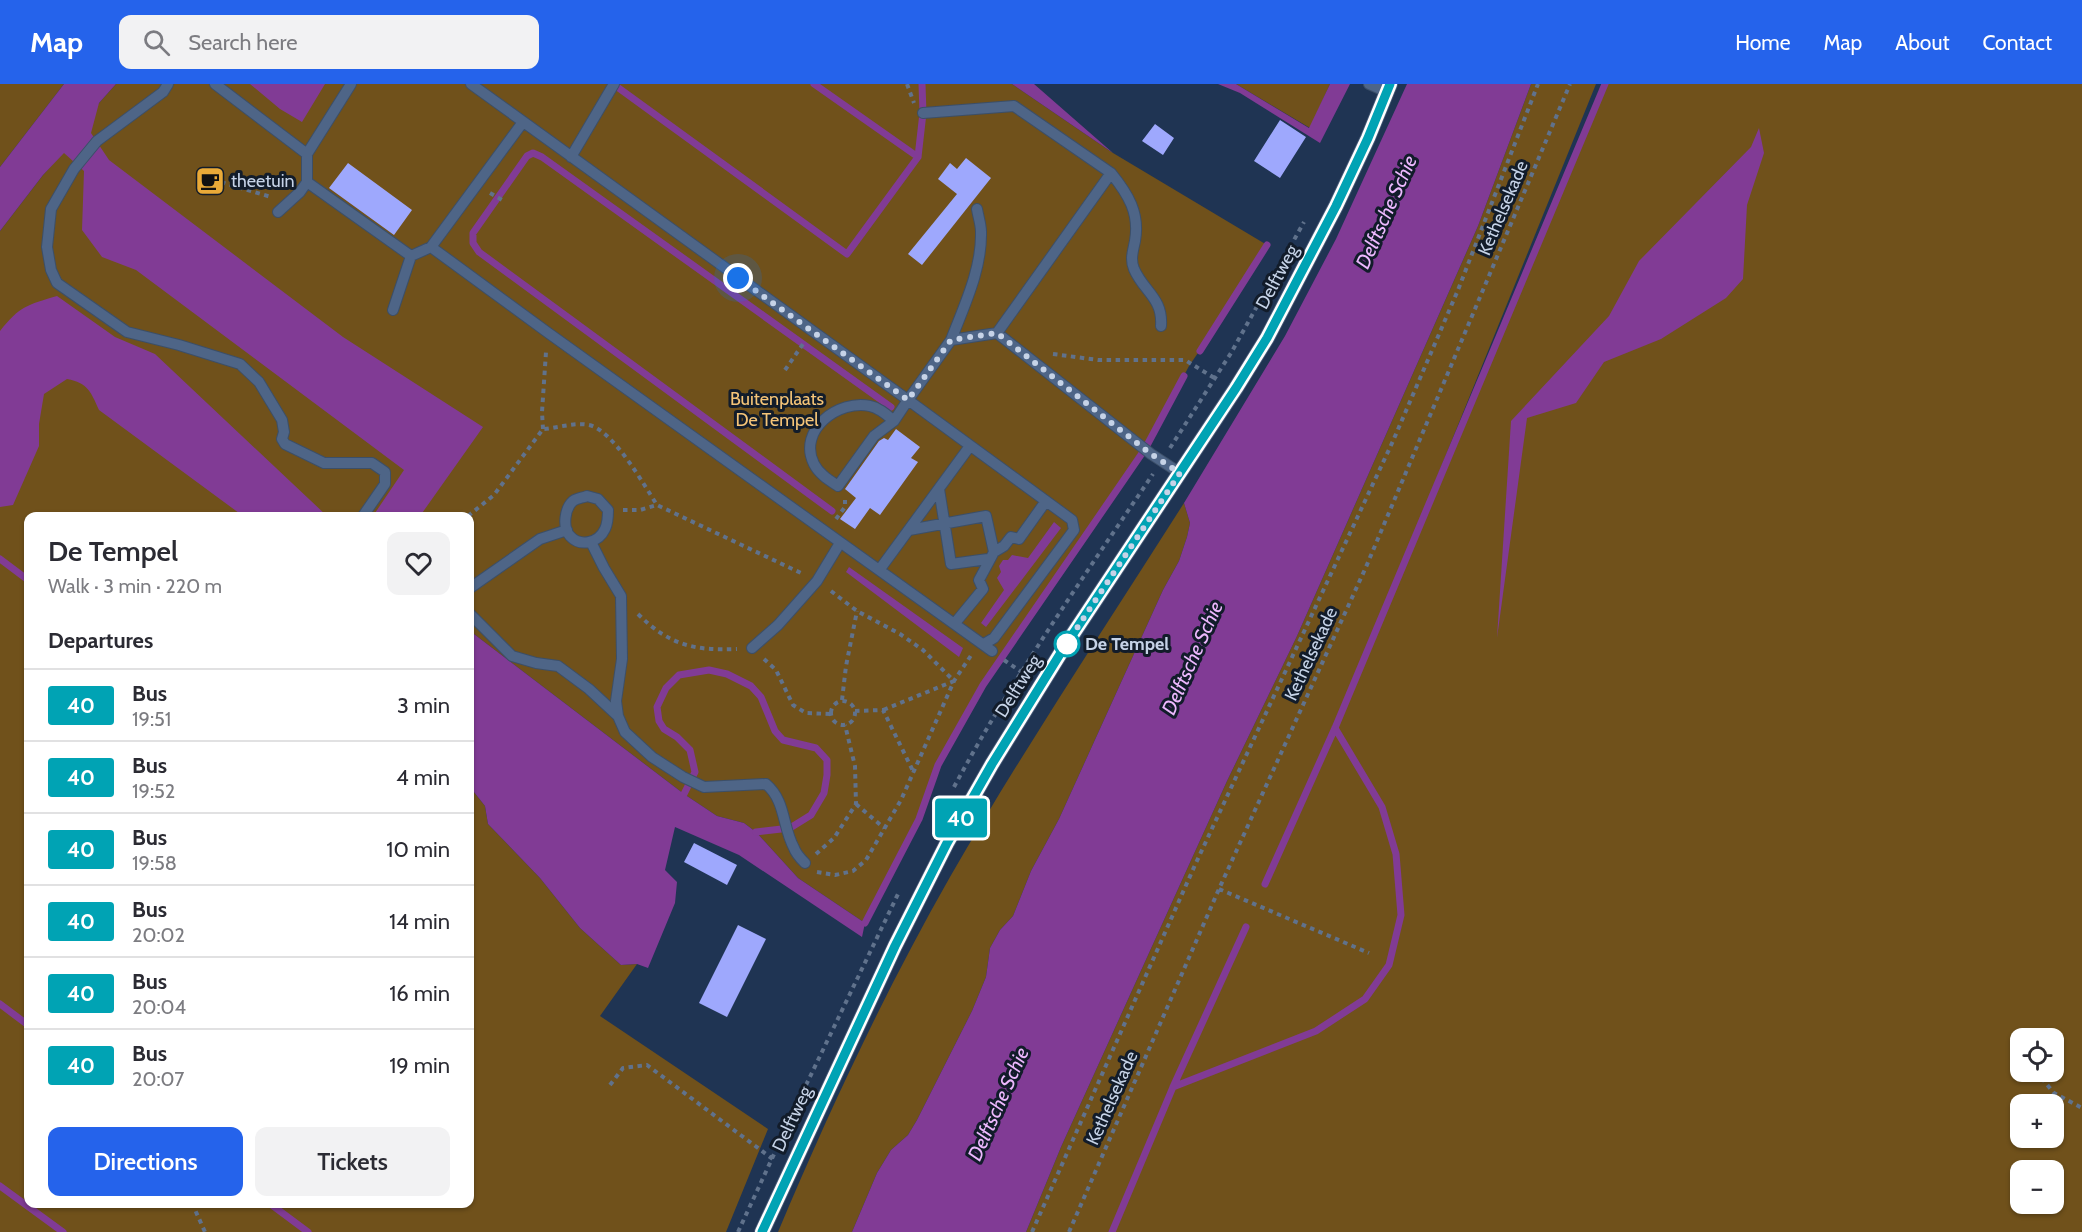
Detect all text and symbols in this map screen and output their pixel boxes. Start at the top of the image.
search box [119,15,539,69]
text: Map [30,25,83,59]
icon: search [140,26,173,59]
text: Search here [188,29,297,56]
text: Home [1735,30,1791,55]
text: Map [1824,30,1862,55]
text: About [1895,30,1949,55]
text: Contact [1982,30,2052,55]
water label: Delftsche Schie [1350,152,1422,272]
street label: Kethelsekade [1473,157,1533,259]
cafe icon: theetuin [194,165,226,197]
place label: theetuin [231,170,295,192]
street label: Delftweg [1251,240,1304,313]
your location [723,263,753,293]
park label: Buitenplaats De Tempel [730,388,824,431]
button: heart [387,532,450,595]
text: De Tempel [48,534,178,568]
text: Walk · 3 min · 220 m [48,574,222,598]
water label: Delftsche Schie [1156,598,1228,718]
street label: Kethelsekade [1280,604,1342,704]
text: Departures [48,627,153,654]
marker: De Tempel [1054,631,1080,657]
place label: De Tempel [1085,633,1169,655]
street label: Delftweg [990,650,1046,721]
text: Bus [132,680,167,707]
text: 3 min [397,692,450,719]
text: 40 [67,693,95,718]
text: 19:51 [132,707,171,731]
text: Bus [132,752,167,779]
text: 4 min [396,764,450,791]
text: 40 [67,765,95,790]
text: 19:52 [132,779,175,803]
line badge: 40 [934,798,988,838]
text: 40 [947,806,975,831]
text: Bus [132,824,167,851]
text: 10 min [386,836,450,863]
text: 40 [67,837,95,862]
text: 19:58 [132,851,177,875]
text: Bus [132,896,167,923]
text: 14 min [389,908,450,935]
text: 40 [67,909,95,934]
text: 20:02 [132,923,185,947]
text: Bus [132,968,167,995]
text: 16 min [389,980,450,1007]
text: 40 [67,981,95,1006]
text: 20:04 [132,995,186,1019]
map controls [2010,1028,2064,1214]
button: locate [2010,1028,2064,1082]
text: Bus [132,1040,167,1067]
water label: Delftsche Schie [962,1044,1034,1164]
street label: Kethelsekade [1081,1048,1143,1148]
text: 19 min [389,1052,450,1079]
text: 40 [67,1053,95,1078]
text: 20:07 [132,1067,184,1091]
street label: Delftweg [767,1082,817,1155]
button: + [2010,1094,2064,1148]
button: Directions [48,1127,243,1196]
button: Tickets [255,1127,450,1196]
button: − [2010,1160,2064,1214]

